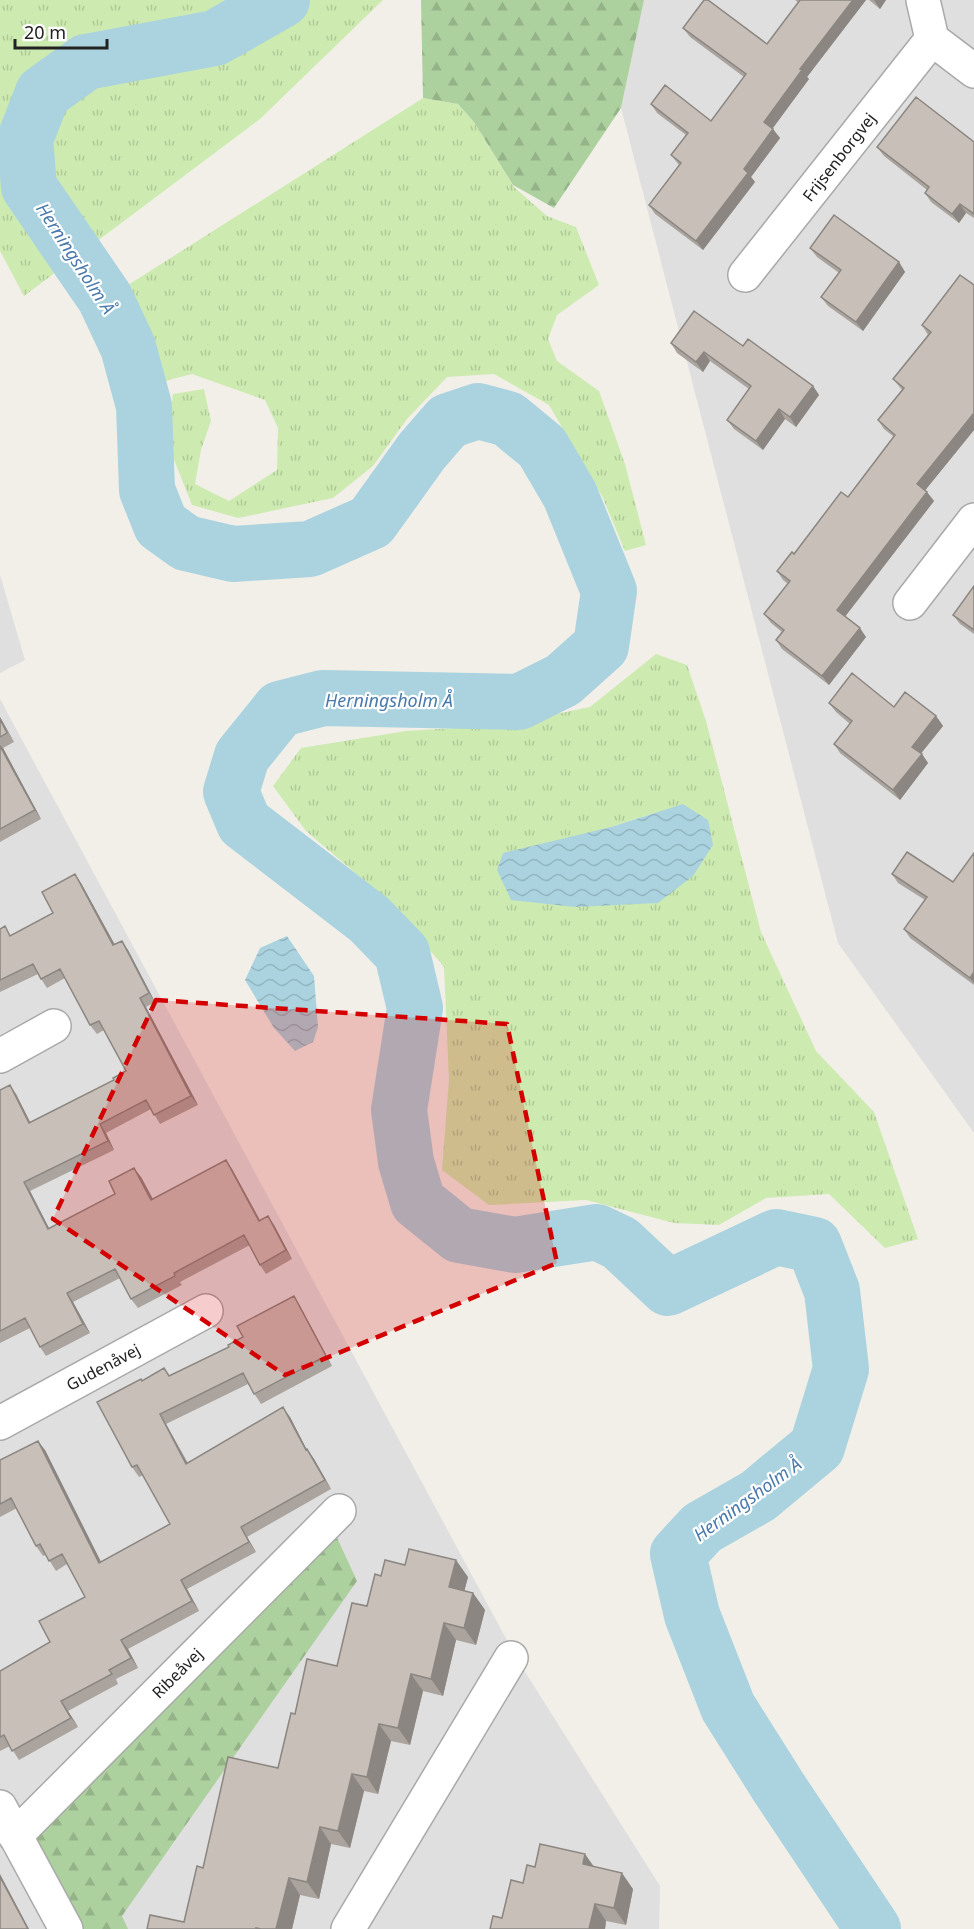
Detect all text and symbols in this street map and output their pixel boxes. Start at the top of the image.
scale bar [15,12,106,50]
text: 20 m [24,20,66,44]
street label: Frijsenborgvej [797,108,881,206]
water label: Herningsholm Å [31,198,121,318]
water label: Herningsholm Å [325,688,453,712]
street label: Gudenåvej [62,1338,144,1396]
water label: Herningsholm Å [688,1452,806,1546]
street label: Ribeåvej [147,1643,207,1703]

